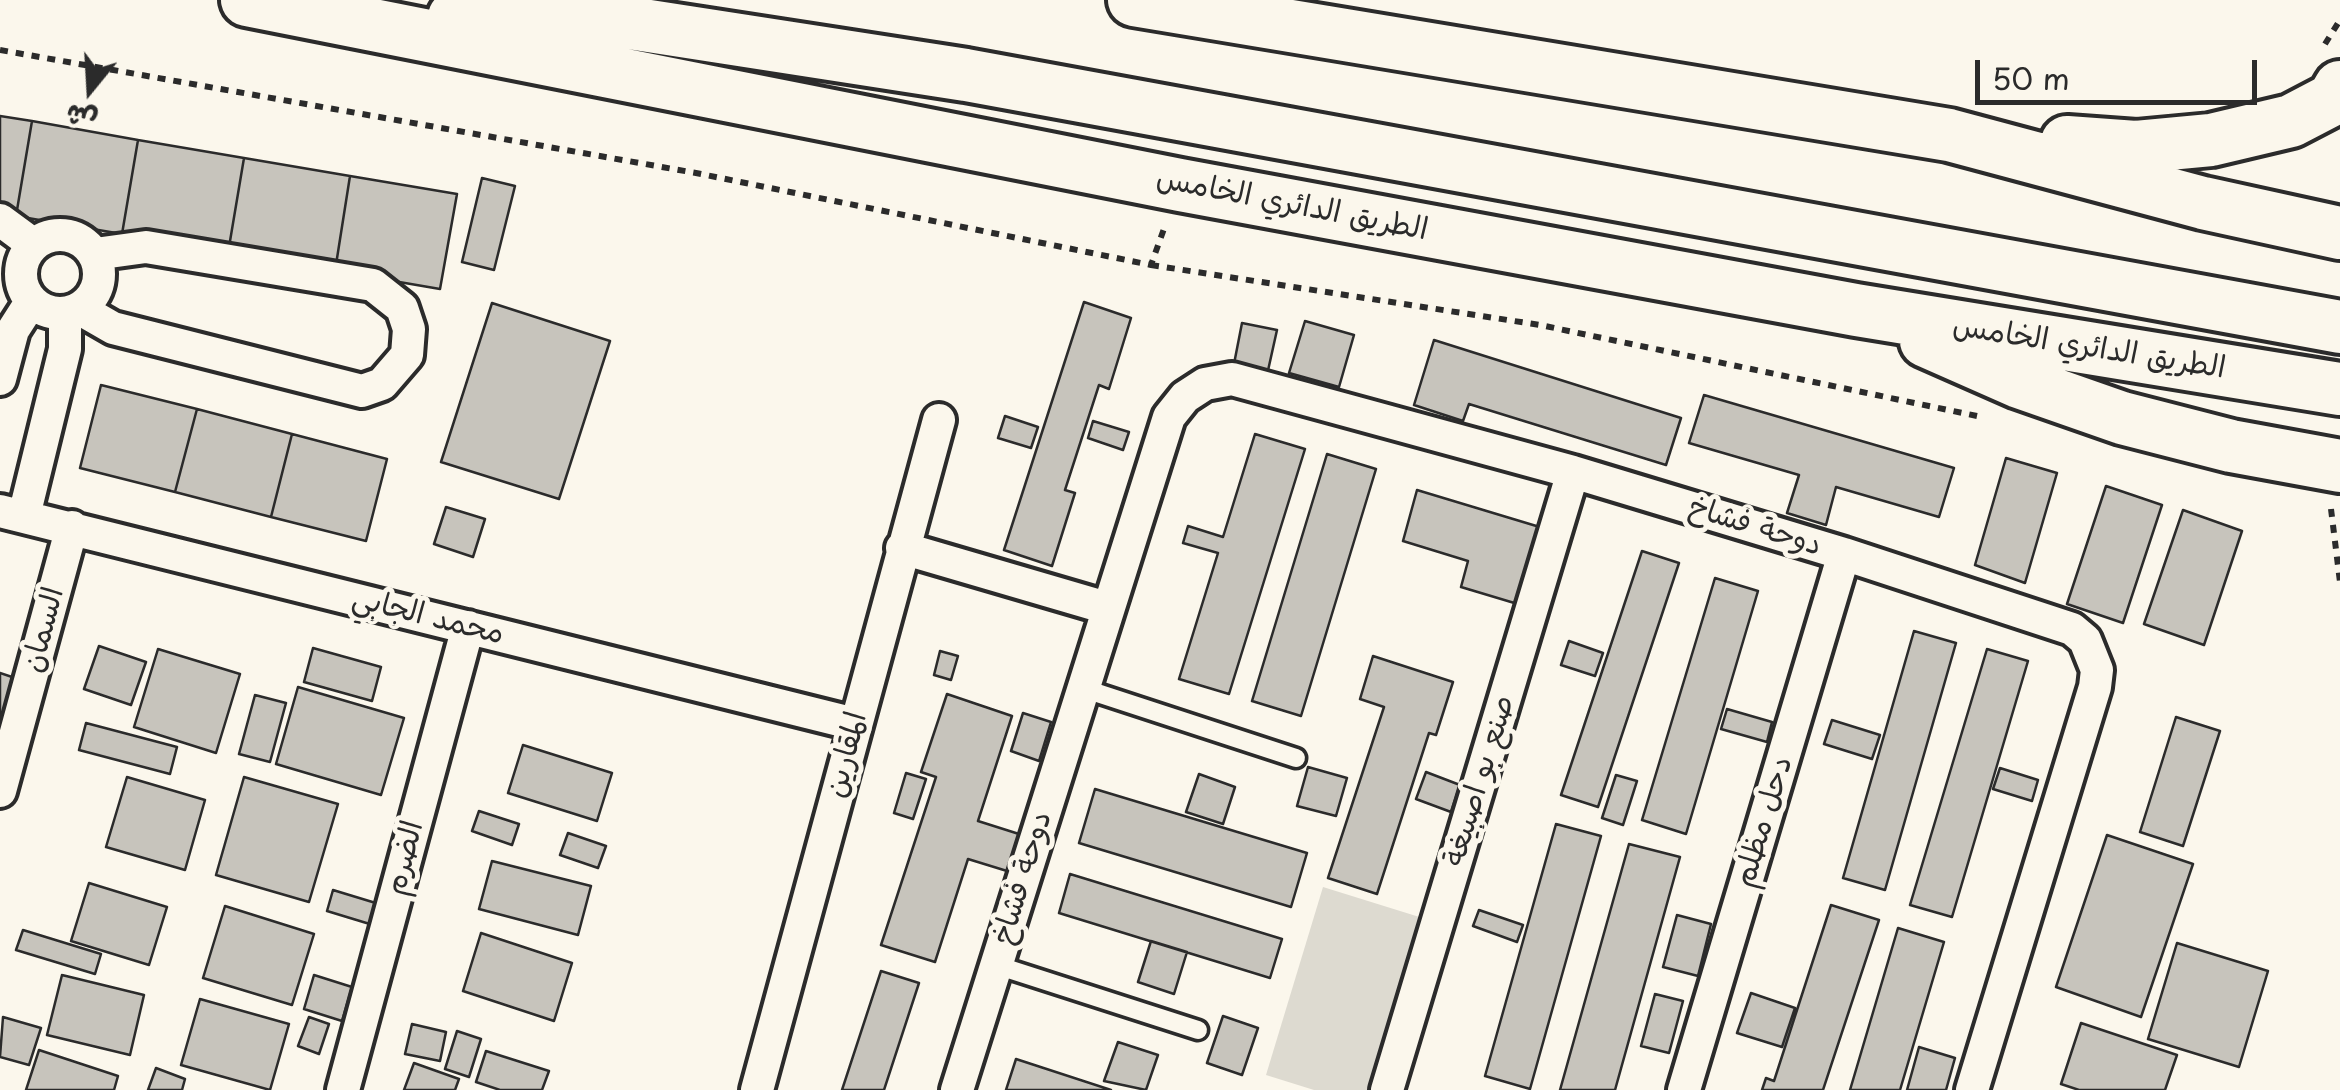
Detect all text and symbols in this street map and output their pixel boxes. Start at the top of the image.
north arrow [40,40,140,140]
scale bar [1980,40,2262,102]
text: 50 m [1992,55,2070,100]
text: ش [59,94,102,144]
street label: الطريق الدائري الخامس [1153,161,1431,249]
street label: الطريق الدائري الخامس [1950,309,2228,387]
street label: دوحة فشاخ [1684,490,1826,564]
street label: محمد الجابي [348,581,508,653]
street label: السمان [15,584,73,676]
street label: صنع بو اصبيغة [1437,691,1523,871]
street label: المقارين [818,708,876,802]
street label: دحل مظلم [1727,752,1801,892]
street label: دوحة فشاخ [986,807,1060,949]
street label: الضرم [378,817,432,899]

